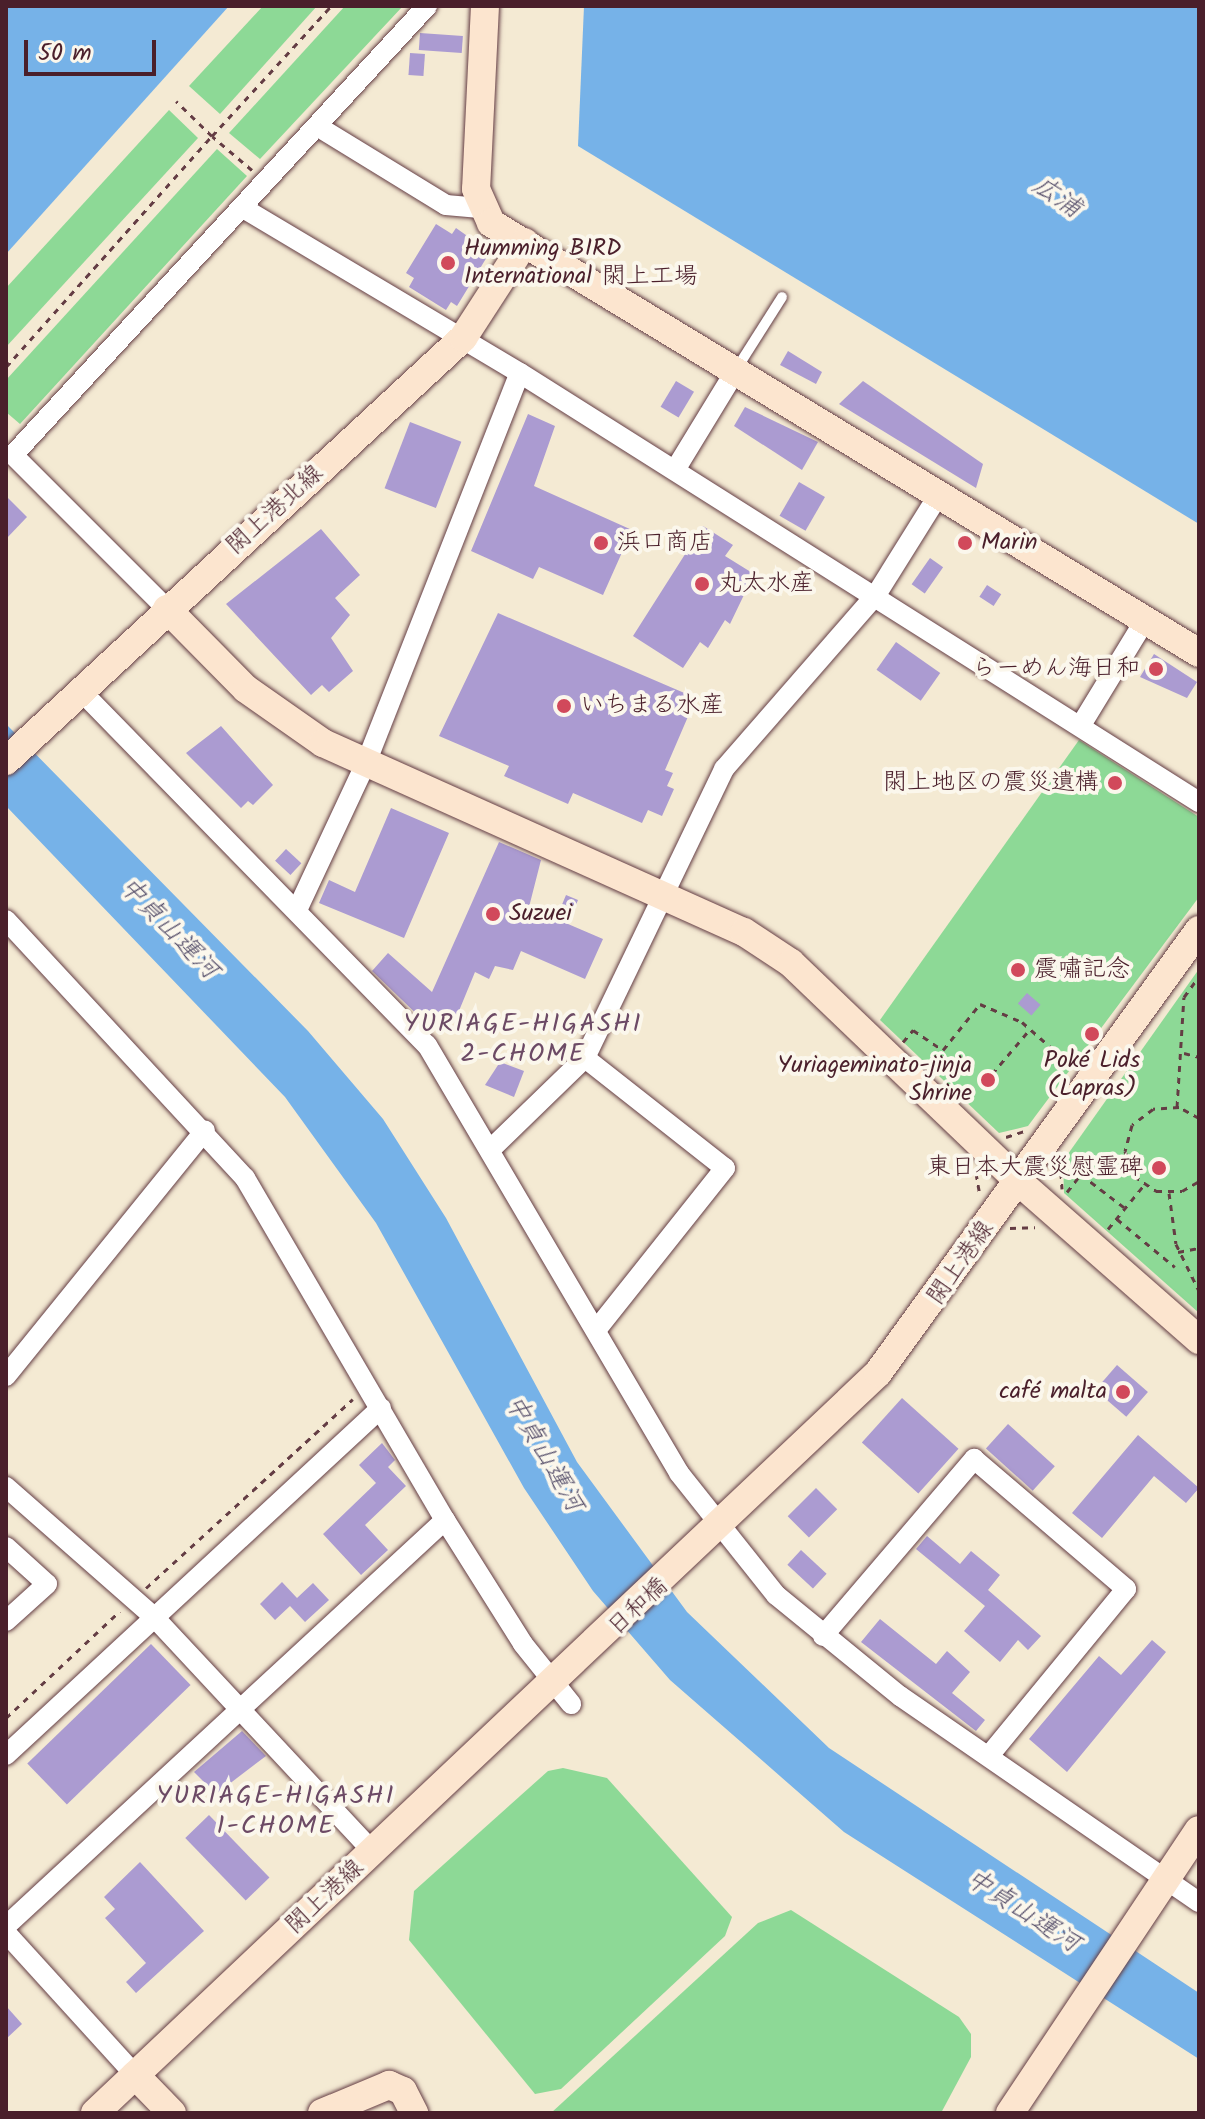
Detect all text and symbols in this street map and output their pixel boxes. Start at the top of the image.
scale bar [28,24,160,74]
text: 50 m [38,34,92,73]
water label: 広浦 [1026,171,1086,225]
place label: Humming BIRD International 閖上工場 [464,235,698,291]
marker: Humming BIRD International 閖上工場 [439,254,457,272]
street label: 閖上港北線 [221,459,329,561]
place label: 浜口商店 [617,529,713,557]
place label: Marin [981,529,1038,557]
marker: 浜口商店 [592,534,610,552]
marker: Marin [956,534,974,552]
place label: 丸太水産 [718,570,814,598]
marker: 丸太水産 [693,575,711,593]
place label: らーめん海日和 [972,655,1140,683]
marker: らーめん海日和 [1147,660,1165,678]
place label: いちまる水産 [580,692,724,720]
marker: いちまる水産 [555,697,573,715]
place label: 閖上地区の震災遺構 [883,769,1099,797]
marker: 閖上地区の震災遺構 [1106,774,1124,792]
water label: 中貞山運河 [112,871,224,987]
place label: Suzuei [509,900,572,928]
marker: Suzuei [484,905,502,923]
place label: 震嘯記念 [1034,956,1130,984]
marker: 震嘯記念 [1009,961,1027,979]
district label: YURIAGE-HIGASHI 2-CHOME [403,1009,643,1070]
marker: Poké Lids (Lapras) [1083,1025,1101,1043]
place label: Poké Lids (Lapras) [1044,1047,1140,1103]
place label: Yuriageminato-jinja Shrine [778,1052,972,1108]
marker: Yuriageminato-jinja Shrine [979,1071,997,1089]
place label: 東日本大震災慰霊碑 [927,1154,1143,1182]
marker: 東日本大震災慰霊碑 [1150,1159,1168,1177]
street label: 閖上港線 [922,1215,1000,1311]
place label: café malta [999,1378,1107,1406]
marker: café malta [1114,1383,1132,1401]
water label: 中貞山運河 [497,1390,589,1518]
street label: 日和橋 [602,1572,674,1642]
district label: YURIAGE-HIGASHI 1-CHOME [156,1781,396,1842]
street label: 閖上港線 [280,1854,370,1940]
water label: 中貞山運河 [959,1864,1085,1960]

